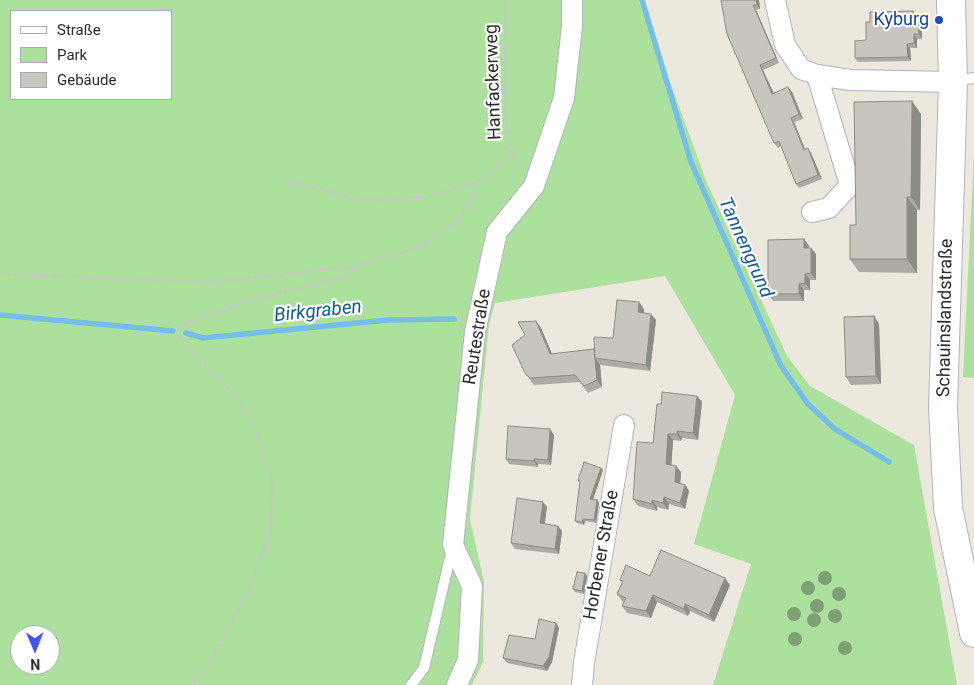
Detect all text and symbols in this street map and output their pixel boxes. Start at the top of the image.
place label: Kyburg [873,9,929,31]
legend [10,10,172,100]
marker: Kyburg [933,14,945,26]
text: Straße [57,21,101,39]
street label: Hanfackerweg [481,24,507,140]
text: Park [57,46,87,64]
text: Gebäude [57,71,116,89]
water label: Tannengrund [713,194,777,302]
street label: Schauinslandstraße [934,239,958,397]
street label: Reutestraße [460,287,496,387]
water label: Birkgraben [273,296,363,328]
street label: Horbener Straße [580,488,624,622]
north arrow [10,625,60,675]
text: N [30,656,40,672]

